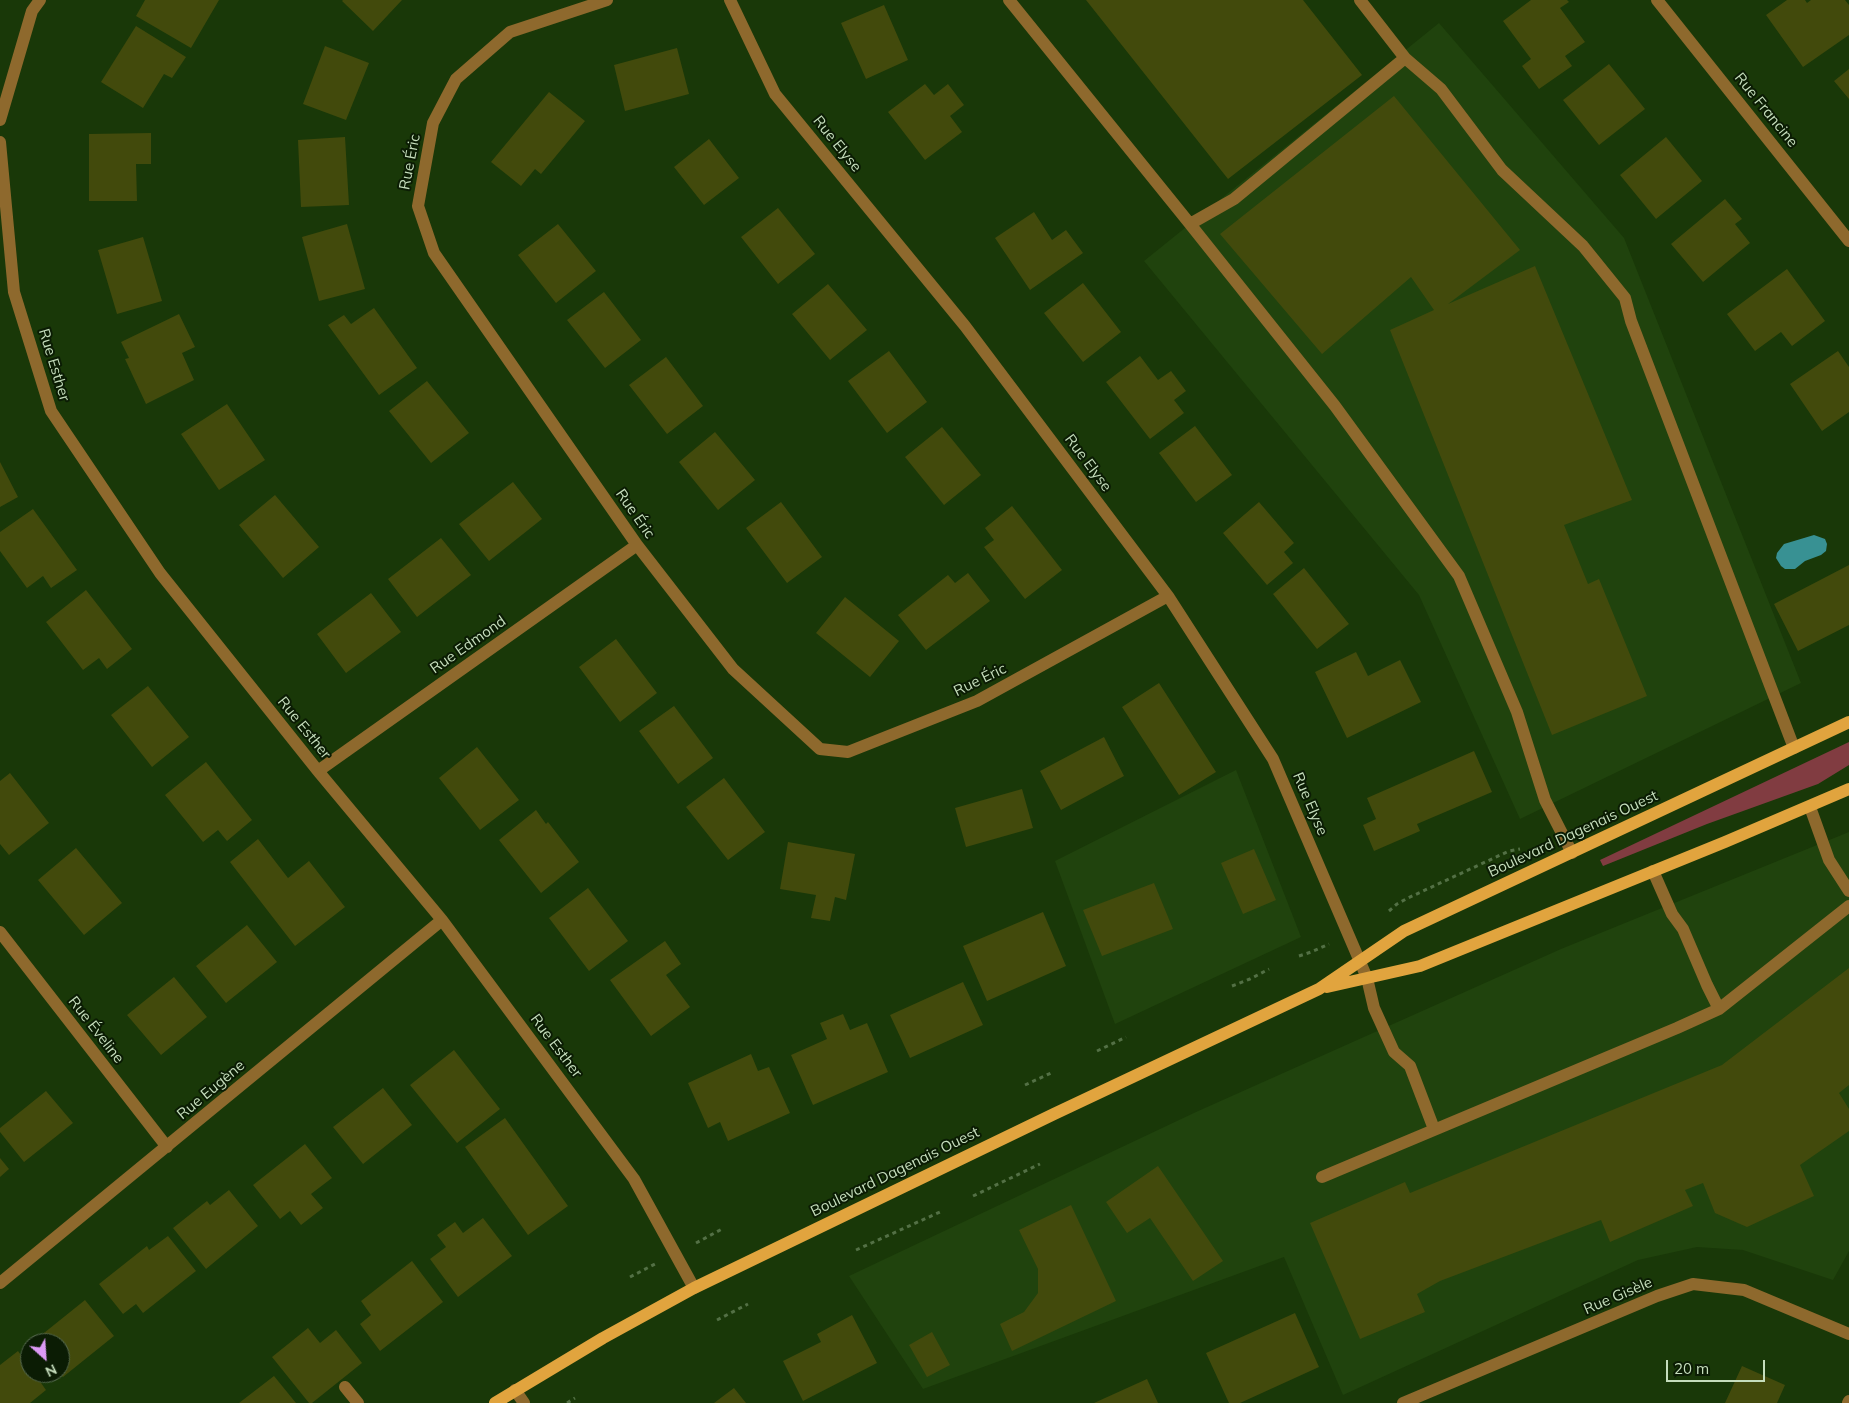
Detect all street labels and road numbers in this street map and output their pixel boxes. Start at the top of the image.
street label: Rue Francine [1731,69,1801,151]
street label: Rue Elyse [809,112,865,176]
street label: Rue Éric [396,133,424,191]
street label: Rue Esther [34,327,74,403]
street label: Rue Elyse [1061,431,1115,495]
street label: Rue Éric [611,486,659,542]
street label: Rue Edmond [427,612,509,678]
street label: Rue Éric [951,660,1009,700]
street label: Rue Esther [273,693,335,763]
street label: Rue Elyse [1289,770,1331,838]
street label: Boulevard Dagenais Ouest [1485,787,1661,881]
street label: Rue Éveline [64,993,128,1067]
street label: Rue Esther [526,1011,586,1081]
street label: Rue Eugène [174,1057,248,1123]
street label: Boulevard Dagenais Ouest [808,1123,982,1221]
street label: Rue Gisèle [1581,1273,1655,1319]

